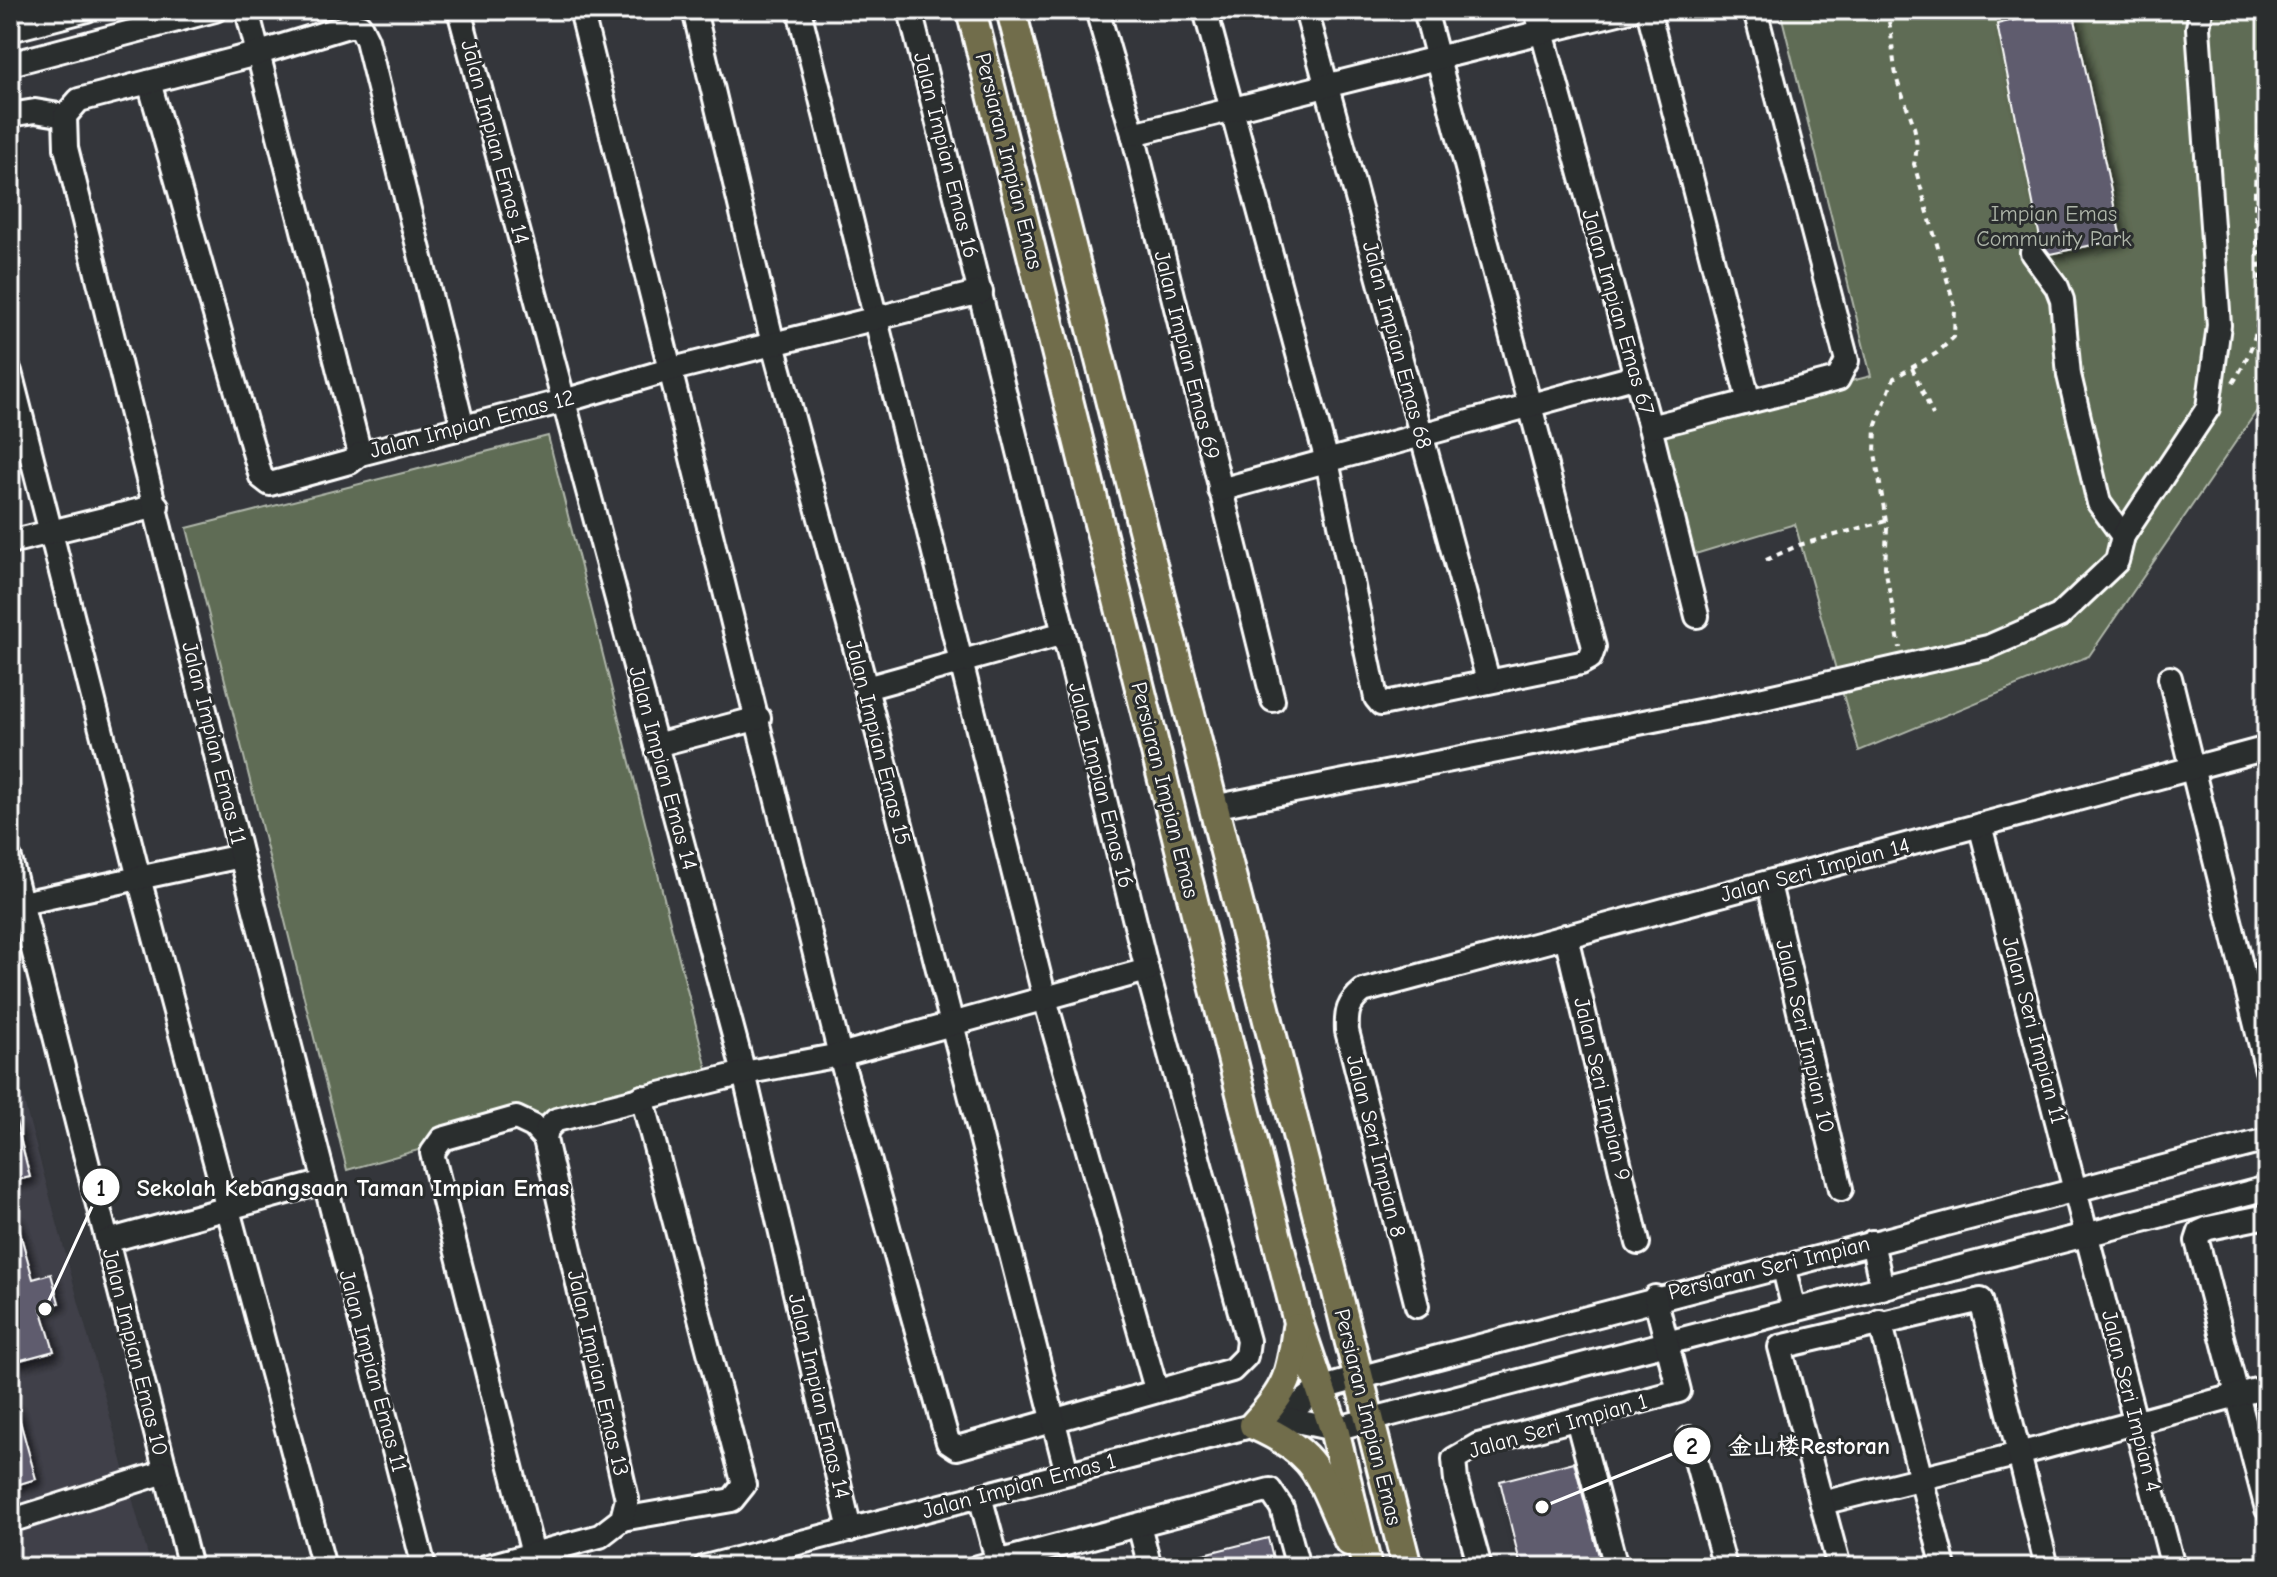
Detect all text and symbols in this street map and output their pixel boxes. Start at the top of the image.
street label: Jalan Impian Emas 14 [455,37,535,247]
street label: Jalan Impian Emas 16 [908,49,984,261]
street label: Persiaran Impian Emas [970,50,1048,272]
park label: Impian Emas Community Park [1976,201,2132,252]
street label: Jalan Impian Emas 67 [1576,206,1660,419]
street label: Jalan Impian Emas 68 [1357,238,1437,452]
street label: Jalan Impian Emas 69 [1148,248,1226,462]
street label: Jalan Impian Emas 12 [367,384,577,464]
street label: Jalan Impian Emas 15 [840,636,916,848]
street label: Jalan Impian Emas 11 [176,639,252,847]
street label: Jalan Impian Emas 14 [623,663,703,873]
street label: Jalan Impian Emas 16 [1063,679,1139,891]
street label: Persiaran Impian Emas [1126,679,1204,901]
street label: Jalan Seri Impian 14 [1717,832,1913,908]
street label: Jalan Seri Impian 11 [1996,933,2072,1127]
street label: Jalan Seri Impian 10 [1770,937,1840,1135]
street label: Jalan Seri Impian 9 [1568,995,1636,1183]
street label: Jalan Seri Impian 8 [1341,1052,1411,1240]
callout: Sekolah Kebangsaan Taman Impian Emas [81,1163,585,1211]
text: 1 [96,1174,106,1202]
text: Sekolah Kebangsaan Taman Impian Emas [137,1174,569,1202]
street label: Persiaran Seri Impian [1665,1230,1873,1306]
street label: Jalan Impian Emas 10 [97,1246,173,1458]
street label: Jalan Impian Emas 11 [334,1267,412,1475]
street label: Jalan Impian Emas 13 [562,1267,634,1479]
street label: Jalan Impian Emas 14 [783,1291,855,1501]
street label: Persiaran Impian Emas [1329,1306,1407,1528]
street label: Jalan Seri Impian 4 [2096,1307,2166,1495]
street label: Jalan Seri Impian 1 [1466,1388,1650,1464]
callout: 金山楼Restoran [1672,1422,1906,1470]
text: 2 [1686,1432,1698,1460]
text: 金山楼Restoran [1728,1432,1890,1460]
street label: Jalan Impian Emas 1 [919,1448,1119,1524]

